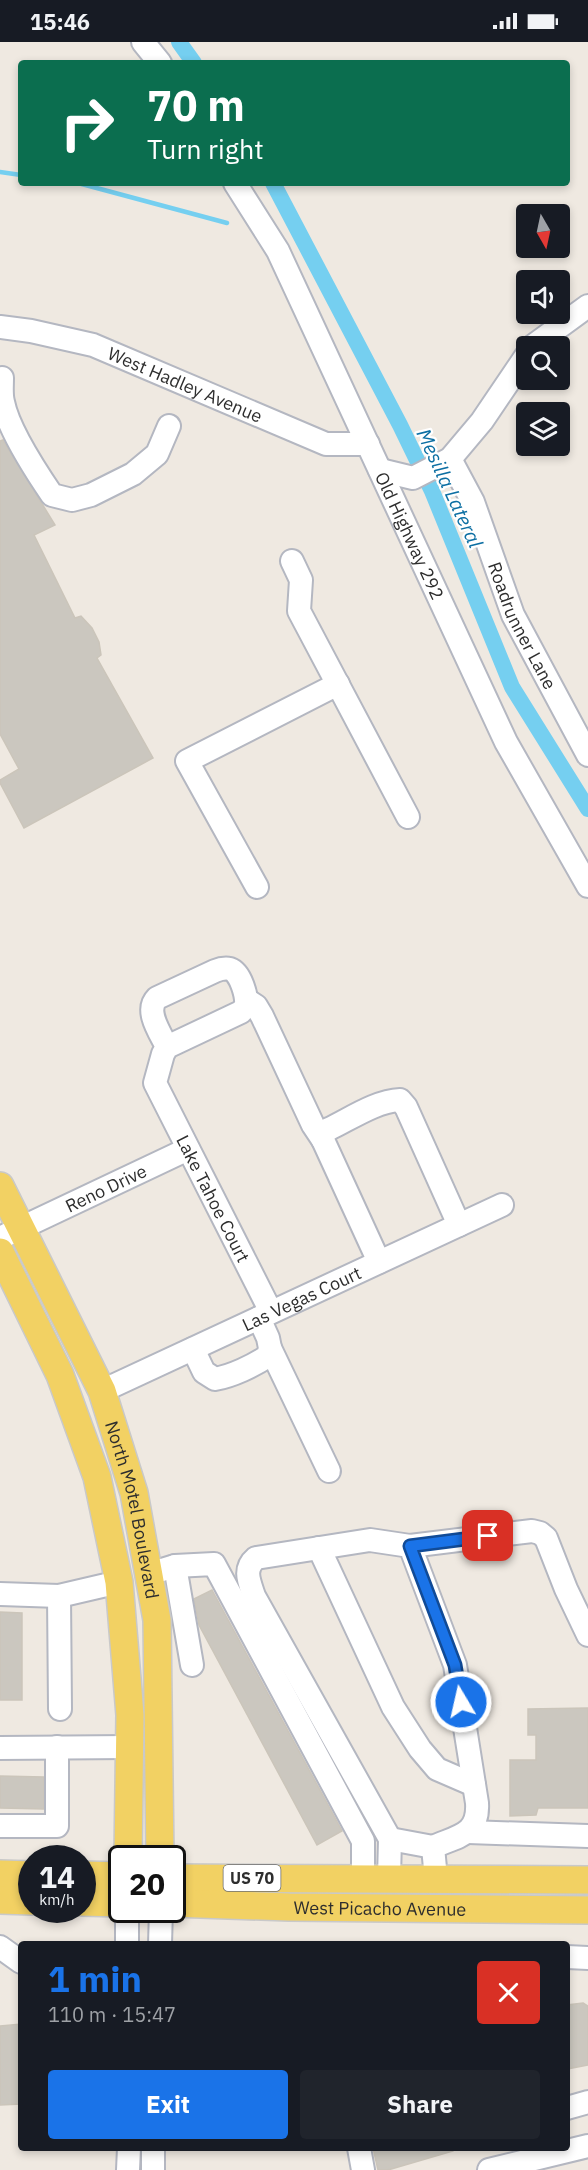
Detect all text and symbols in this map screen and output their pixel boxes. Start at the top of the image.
text: 15:46 [30,7,90,36]
text: 70 m [147,78,245,133]
icon: right [48,84,126,162]
text: Turn right [147,131,264,166]
north arrow [516,204,570,258]
map controls [516,204,570,456]
button: sound [516,270,570,324]
button: search [516,336,570,390]
street label: West Hadley Avenue [104,341,266,427]
button: layers [516,402,570,456]
water label: Mesilla Lateral [411,424,490,553]
street label: Old Highway 292 [371,468,450,603]
street label: Roadrunner Lane [484,559,562,693]
street label: Lake Tahoe Court [172,1131,255,1266]
street label: Reno Drive [61,1159,150,1217]
street label: Las Vegas Court [238,1261,365,1336]
street label: North Motel Boulevard [101,1418,164,1601]
pin [462,1510,513,1561]
icon: arrive [471,1519,504,1552]
position arrow [429,1670,493,1734]
speed limit sign: 20 [108,1845,186,1923]
text: 14 [39,1857,75,1896]
road number: US 70 [224,1865,280,1891]
text: km/h [39,1890,75,1909]
street label: West Picacho Avenue [293,1896,467,1920]
text: 1 min [48,1955,142,2002]
button: close [477,1961,540,2024]
text: 110 m · 15:47 [48,2001,176,2028]
button: Exit [48,2070,288,2139]
button: Share [300,2070,540,2139]

